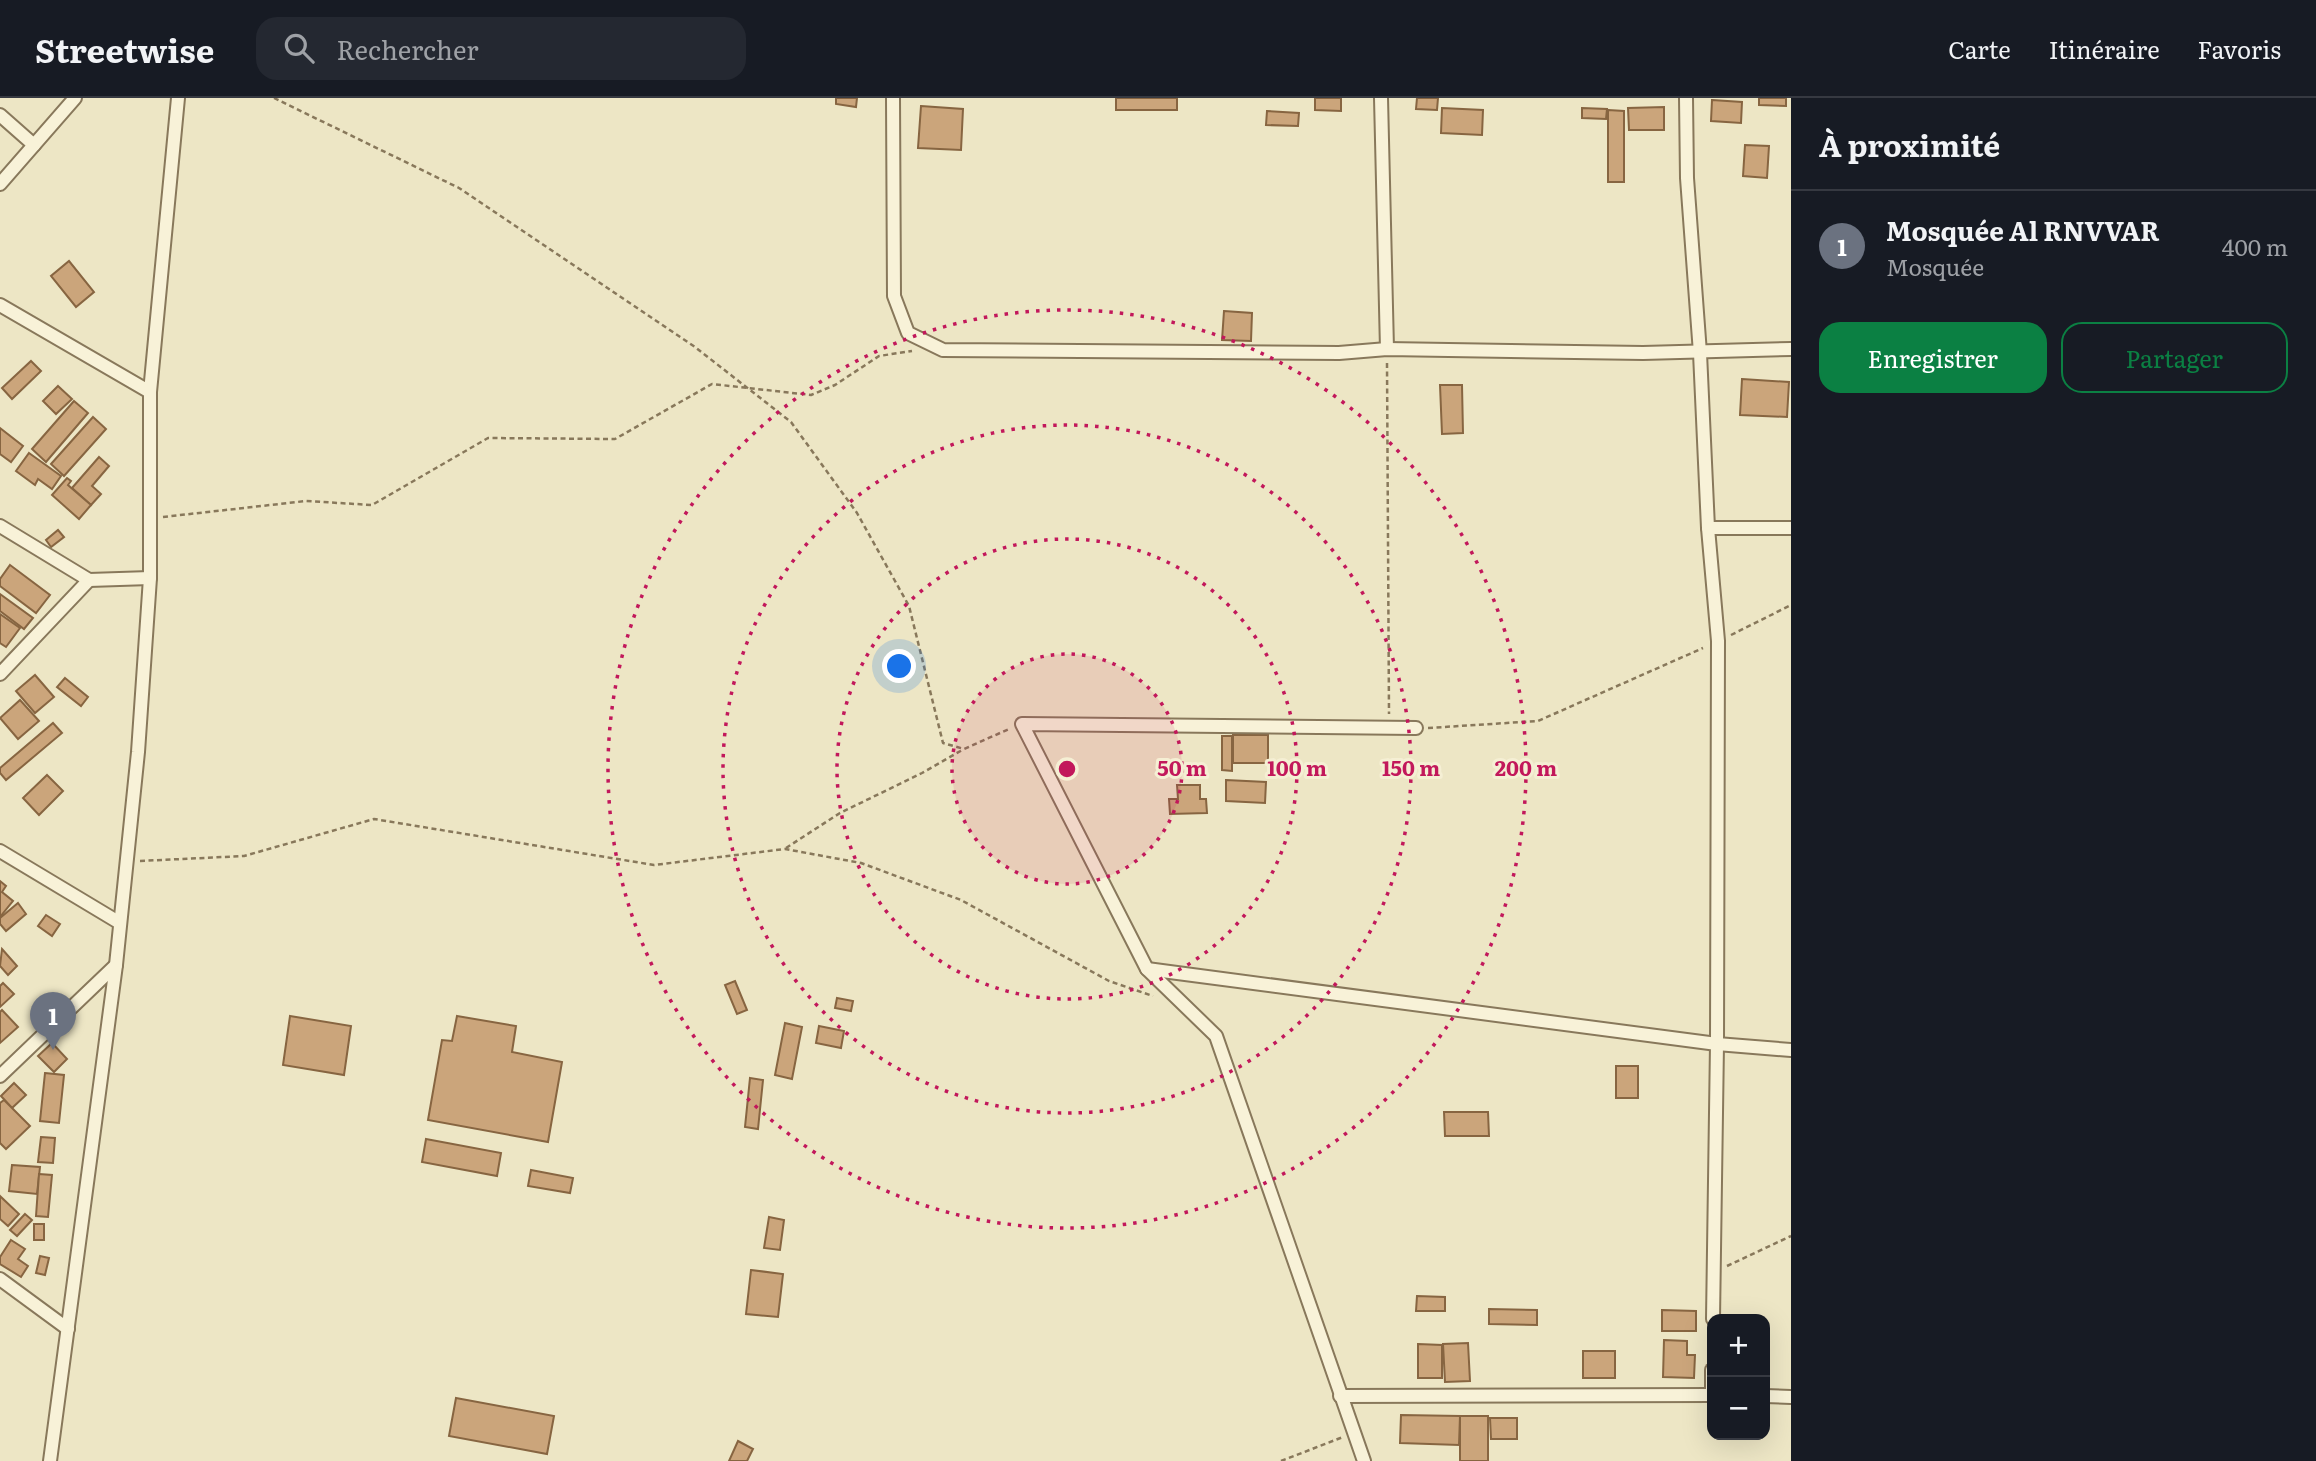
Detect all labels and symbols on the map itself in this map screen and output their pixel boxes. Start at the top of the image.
your location [882,649,916,683]
text: 50 m [1157,751,1207,782]
text: 100 m [1267,751,1327,782]
text: 150 m [1382,751,1440,782]
text: 200 m [1495,751,1557,782]
centre of rings [1055,757,1079,781]
pin: 1 [30,992,76,1050]

